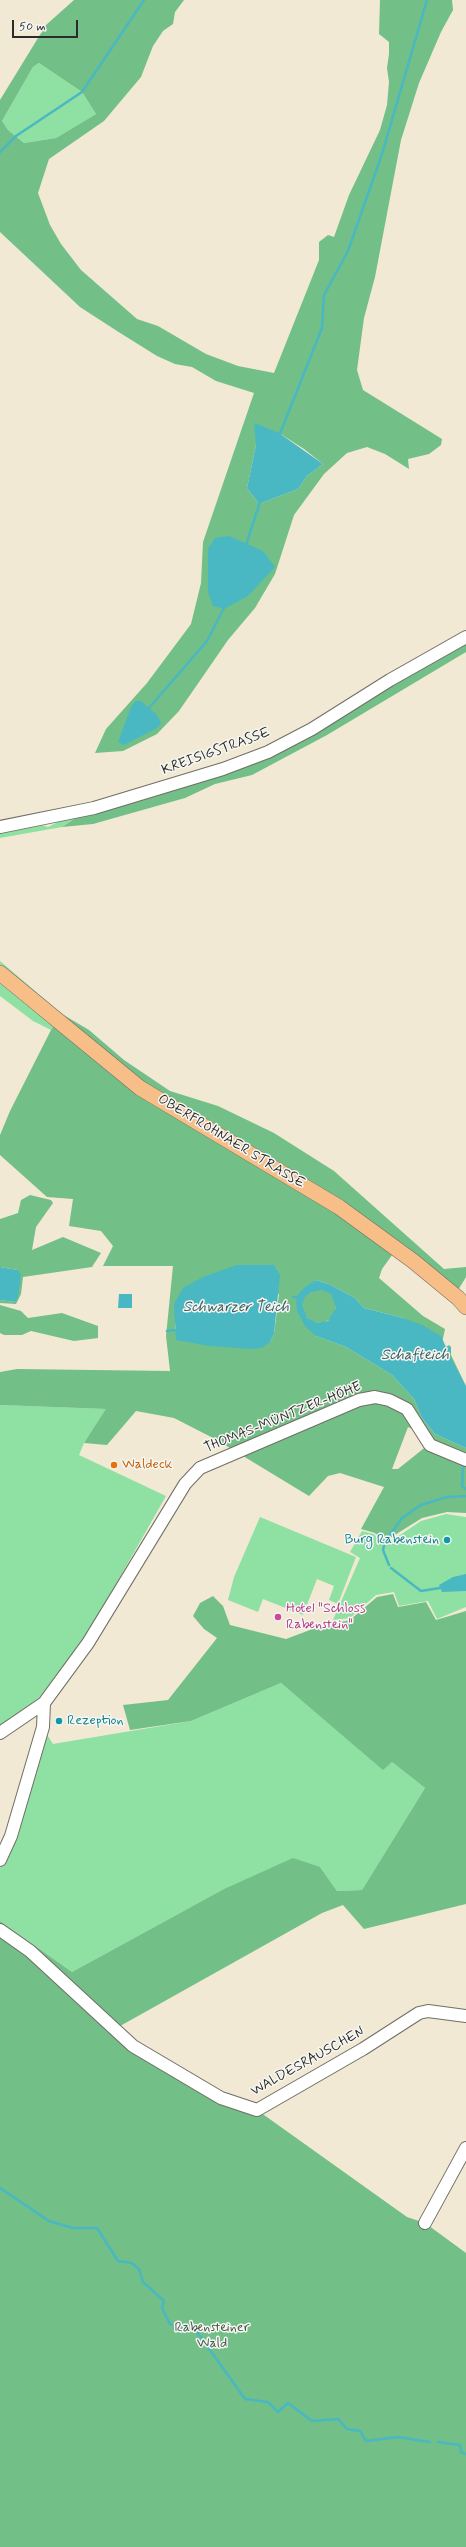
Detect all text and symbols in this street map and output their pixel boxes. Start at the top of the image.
scale bar [14,12,80,38]
text: 50 m [19,19,46,35]
street label: KREISIGSTRASSE [160,725,272,779]
street label: OBERFROHNAER STRASSE [154,1091,308,1193]
water label: Schwarzer Teich [183,1299,289,1317]
water label: Schafteich [381,1347,449,1365]
street label: THOMAS-MÜNTZER-HÖHE [202,1379,364,1457]
place label: Waldeck [122,1457,173,1473]
marker: Waldeck [109,1460,119,1470]
place label: Burg Rabenstein [345,1532,439,1548]
marker: Burg Rabenstein [442,1535,452,1545]
place label: Hotel "Schloss Rabenstein" [286,1601,366,1634]
marker: Hotel "Schloss Rabenstein" [273,1612,283,1622]
place label: Rezeption [67,1713,124,1729]
marker: Rezeption [54,1716,64,1726]
street label: WALDESRAUSCHEN [248,2024,368,2100]
park label: Rabensteiner Wald [174,2320,250,2352]

